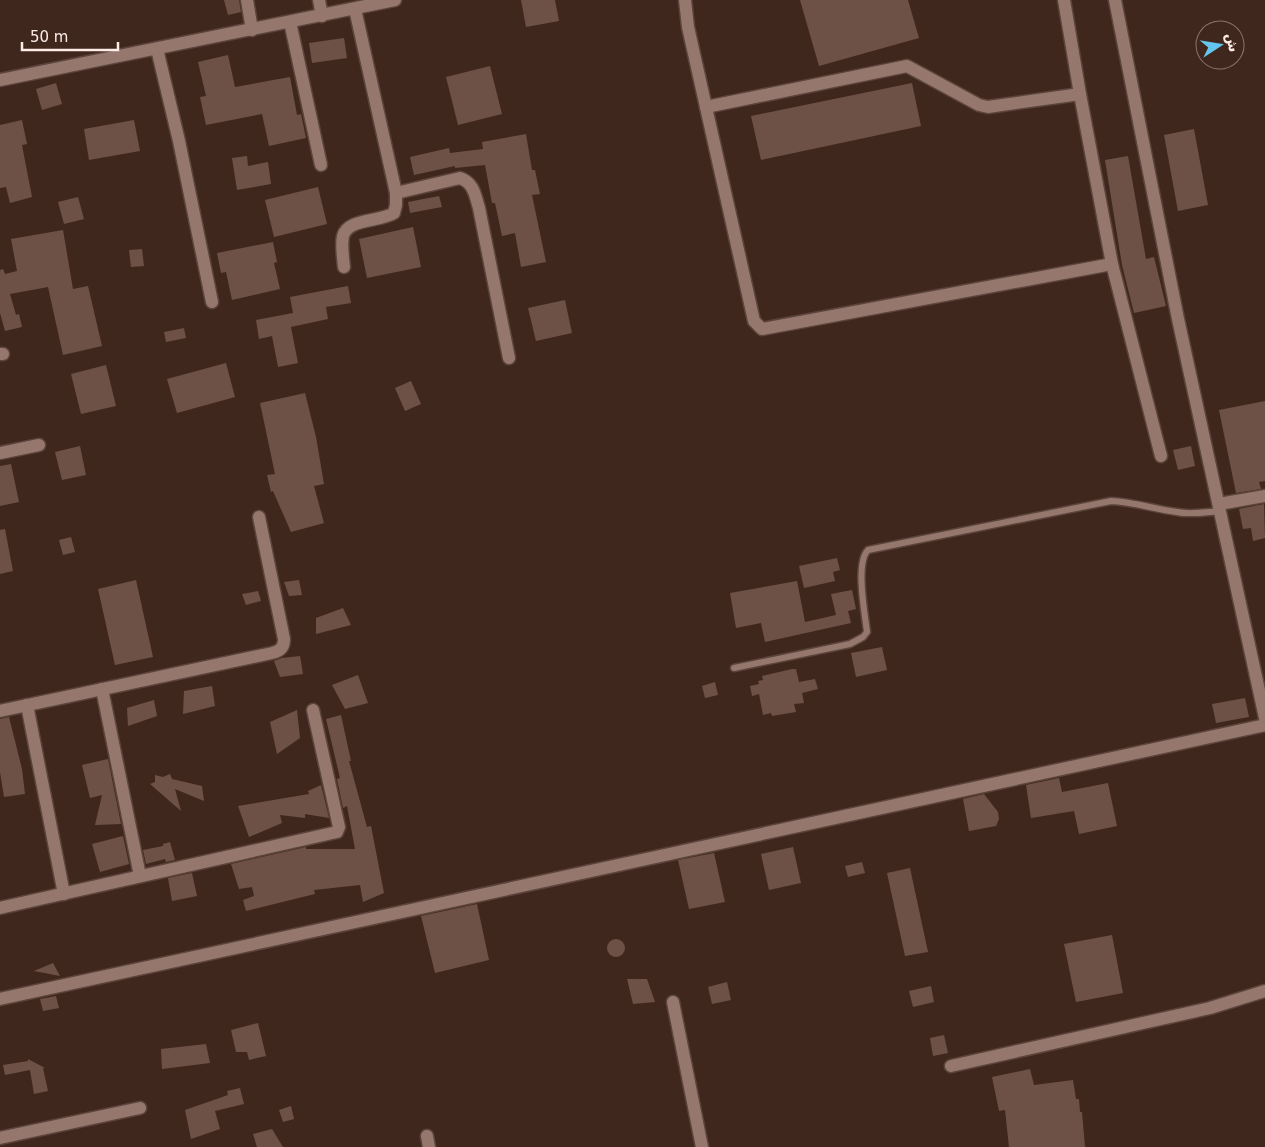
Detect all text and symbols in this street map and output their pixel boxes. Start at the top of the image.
scale bar [22,20,119,52]
north arrow [1195,20,1245,70]
text: 50 m [30,28,68,46]
text: ش [1223,31,1243,53]

